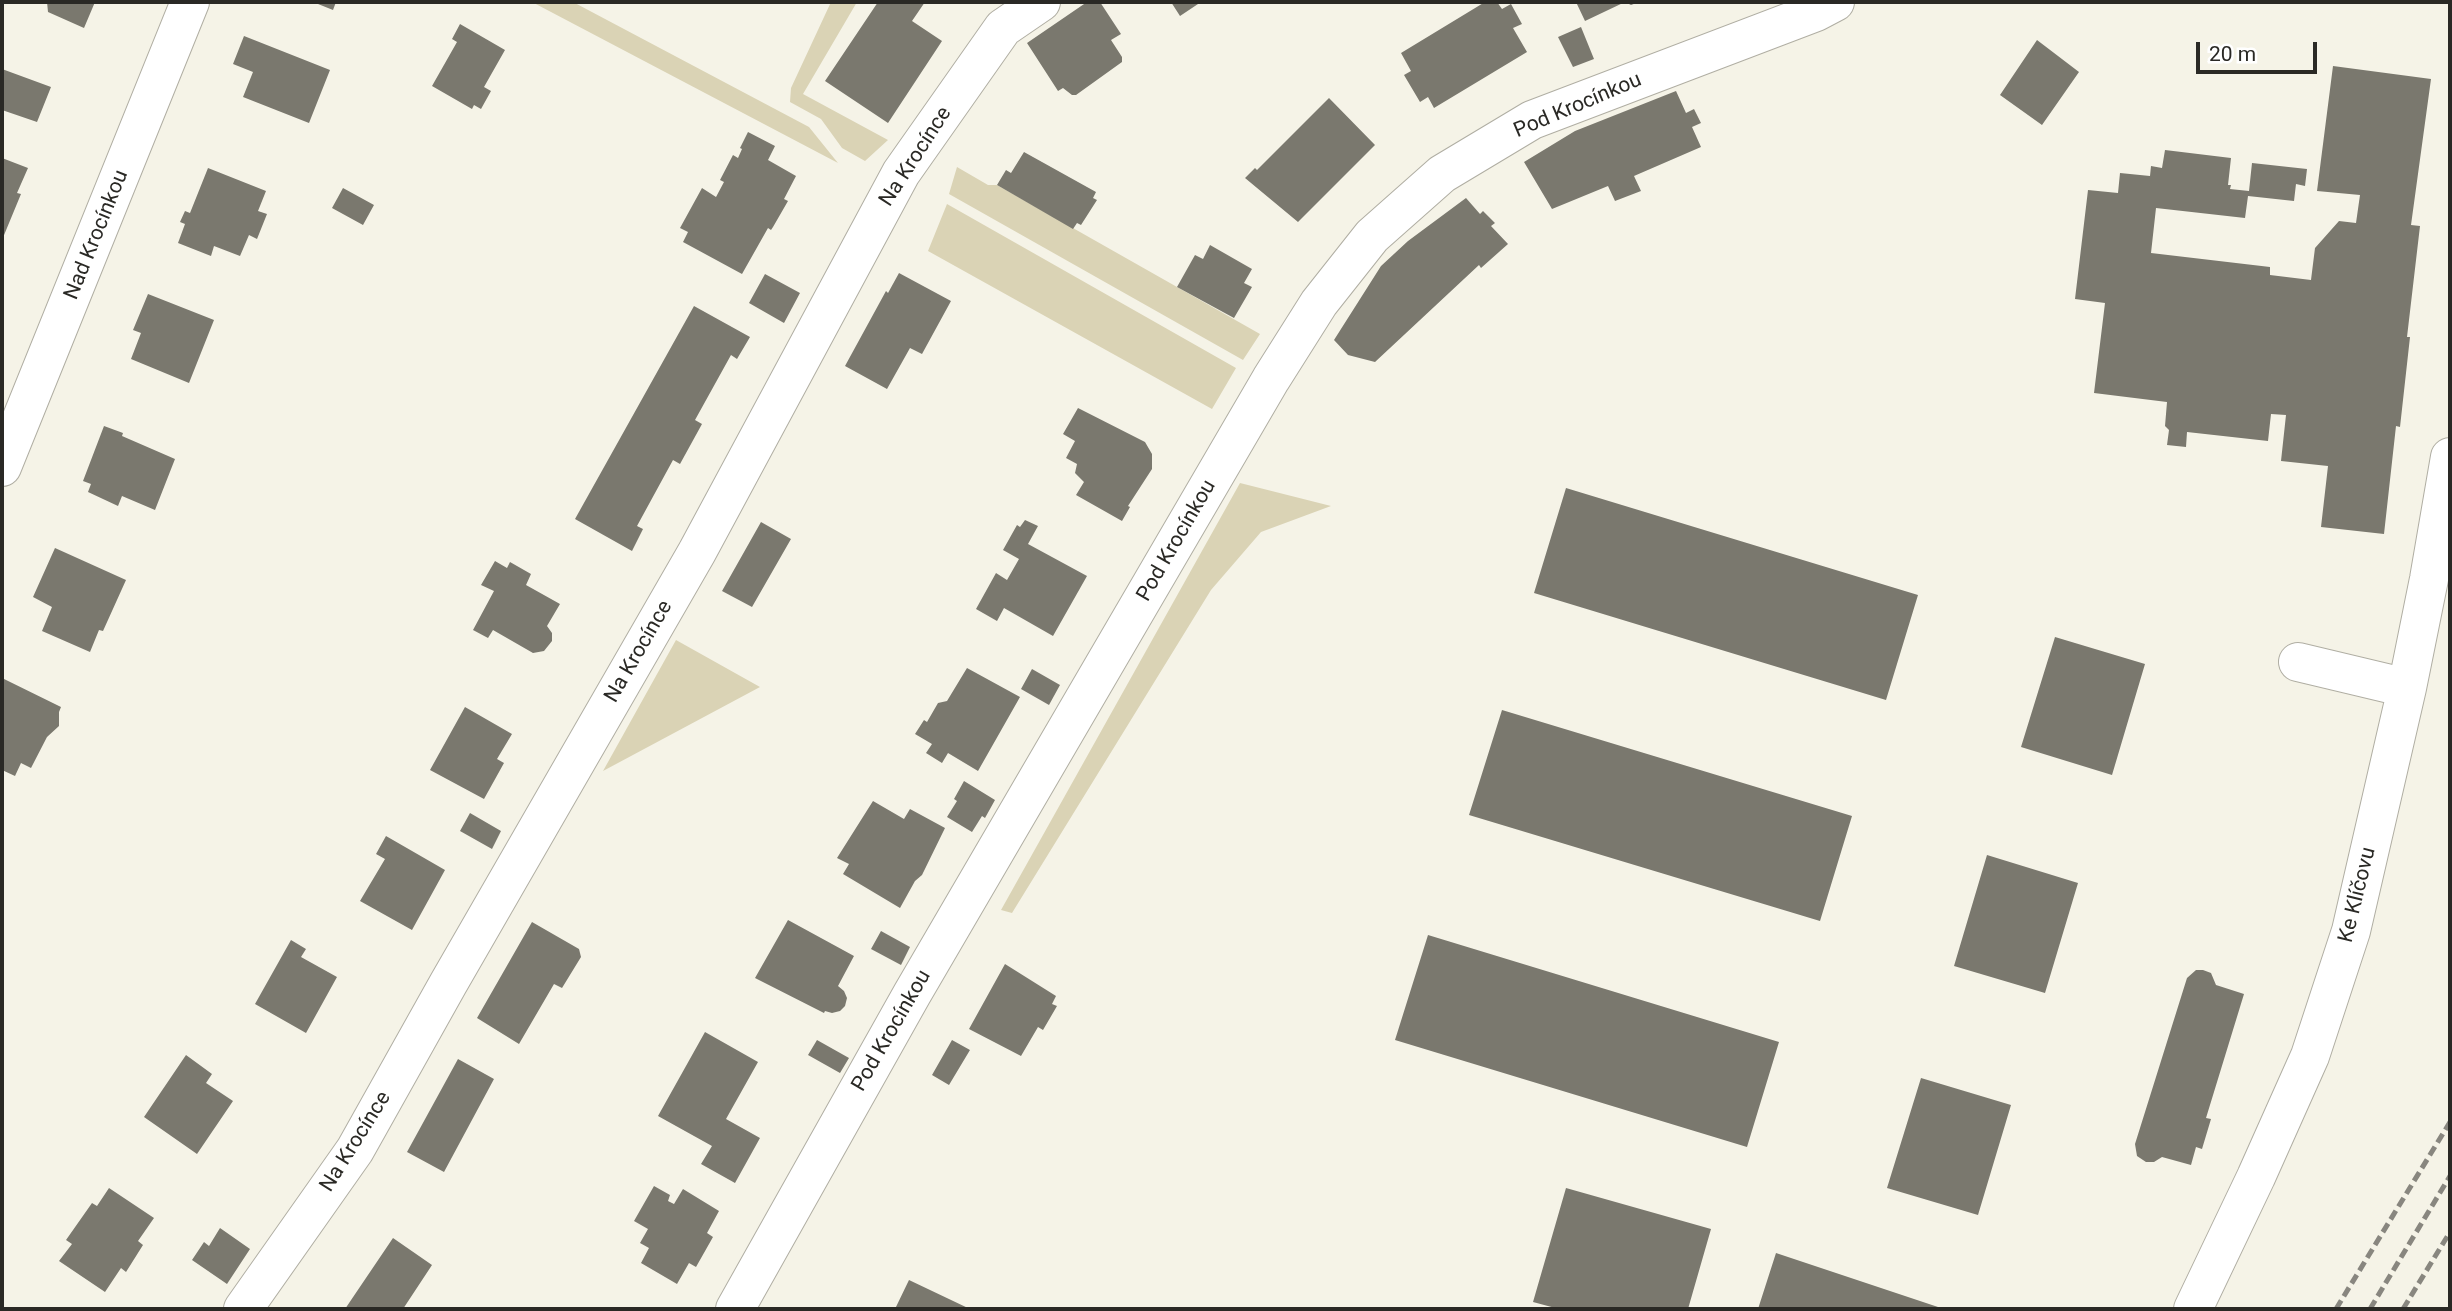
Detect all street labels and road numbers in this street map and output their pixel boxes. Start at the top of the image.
street label: Pod Krocínkou [1510,68,1646,144]
street label: Na Krocínce [874,103,958,211]
street label: Nad Krocínkou [60,167,134,303]
street label: Pod Krocínkou [1132,476,1222,606]
street label: Na Krocínce [600,597,678,707]
street label: Ke Klíčovu [2334,845,2382,945]
street label: Pod Krocínkou [847,966,937,1096]
street label: Na Krocínce [315,1087,397,1197]

